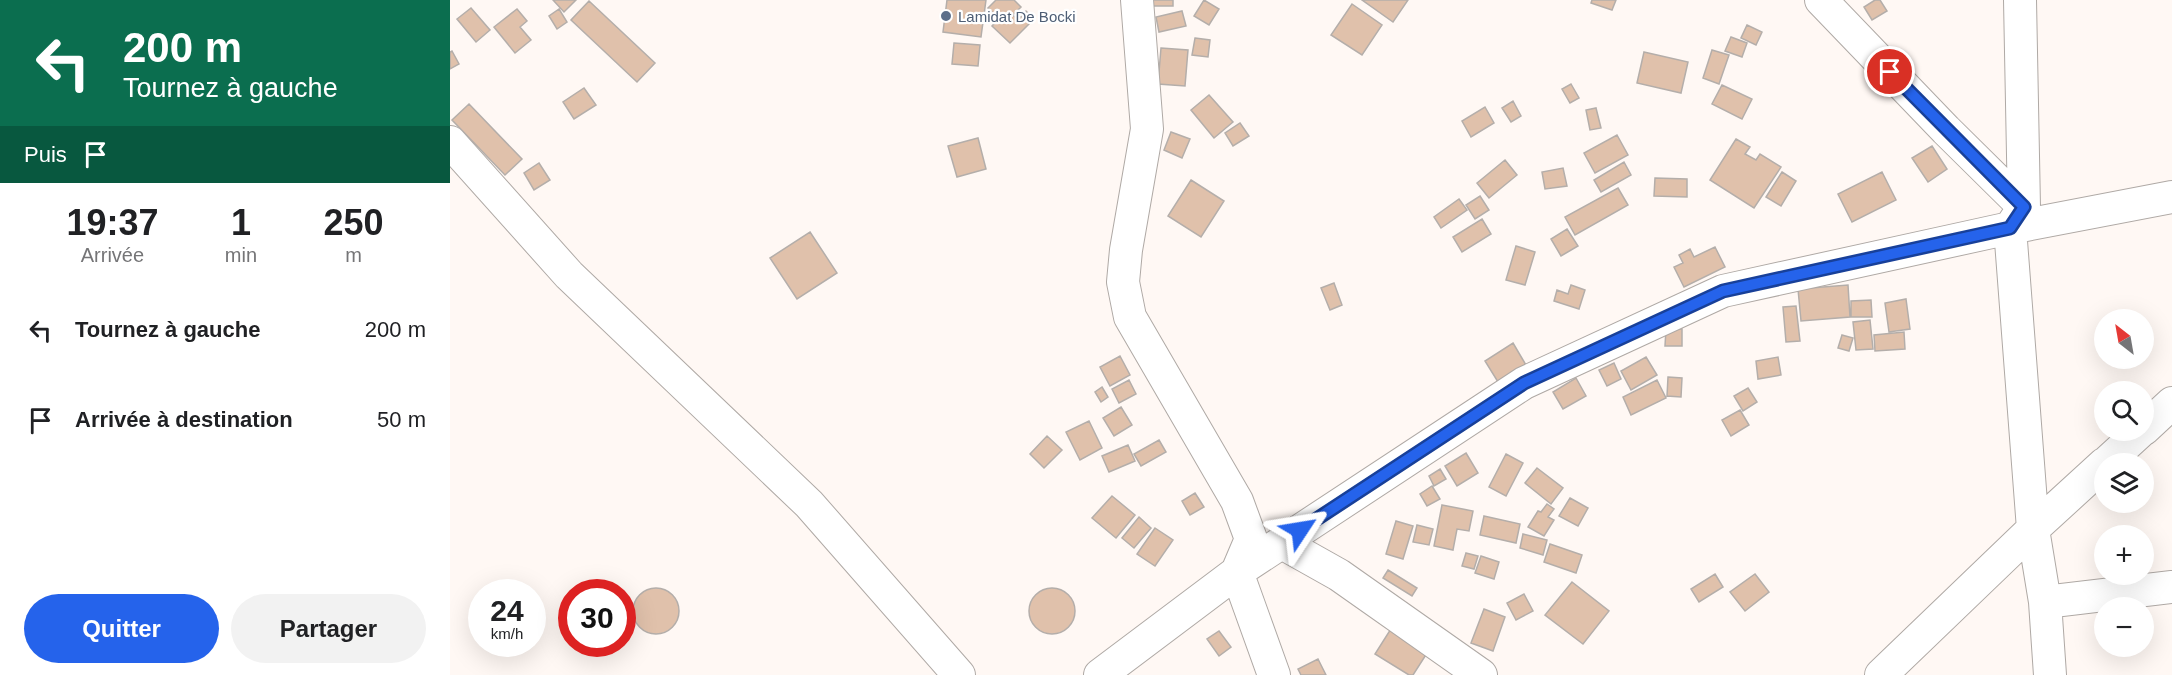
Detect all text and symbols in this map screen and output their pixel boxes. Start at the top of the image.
place label: Lamidat De Bocki [958,8,1076,25]
marker: Lamidat De Bocki [939,9,953,23]
icon: left [24,24,102,102]
text: 200 m [123,24,242,71]
pin [1864,46,1915,97]
icon: arrive [1873,55,1906,88]
text: Tournez à gauche [123,73,338,103]
icon: arrive [79,138,112,171]
text: Puis [24,142,67,167]
text: 19:37 [66,202,158,243]
text: 1 [231,202,251,243]
text: 250 [323,202,384,243]
text: Arrivée [81,244,144,266]
text: min [225,244,257,266]
text: m [345,244,362,266]
north arrow [2094,309,2154,369]
map controls [2094,309,2154,657]
icon: left [24,314,57,347]
text: Tournez à gauche [75,317,260,342]
text: 200 m [365,317,426,342]
button: search [2094,381,2154,441]
icon: arrive [24,404,57,437]
text: Arrivée à destination [75,407,293,432]
text: 50 m [377,407,426,432]
button: layers [2094,453,2154,513]
position arrow [1268,498,1332,562]
button: + [2094,525,2154,585]
speed limit sign: 30 [558,579,636,657]
button: Quitter [24,594,219,663]
button: Partager [231,594,426,663]
text: 24 [490,594,524,627]
button: − [2094,597,2154,657]
text: km/h [491,625,523,642]

